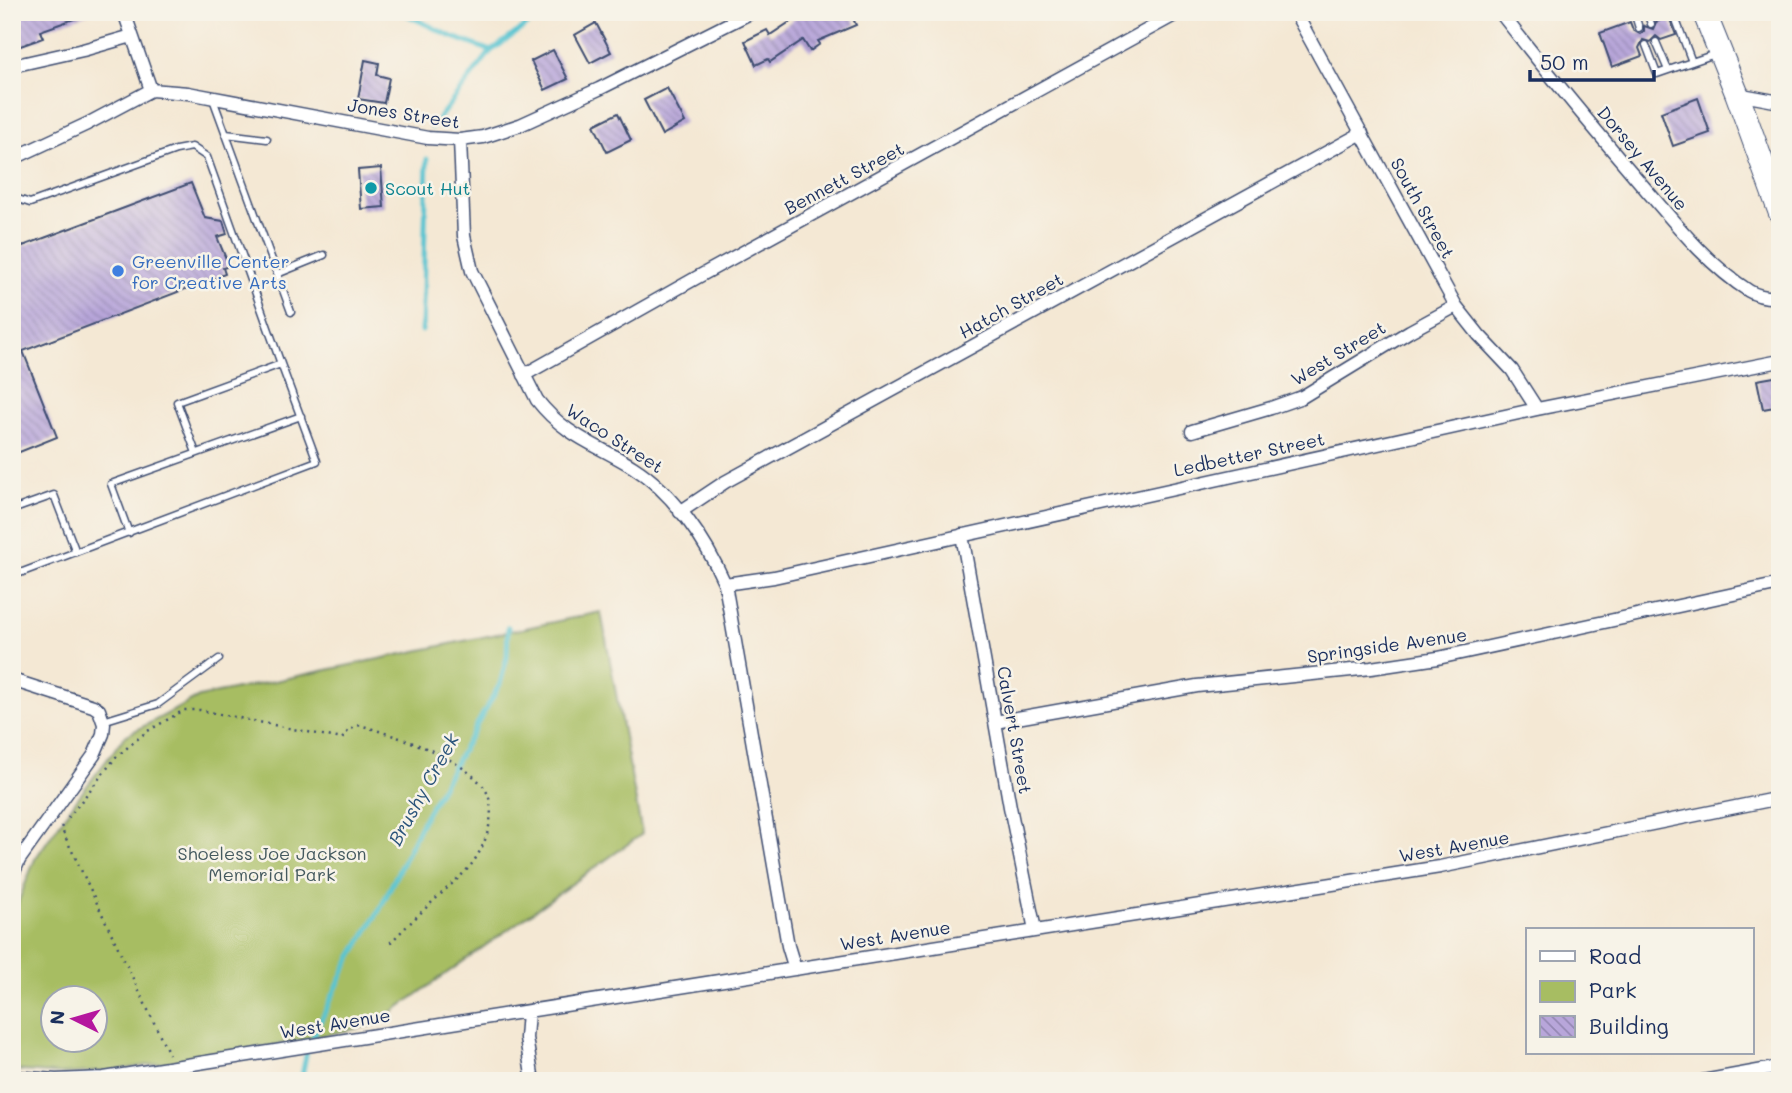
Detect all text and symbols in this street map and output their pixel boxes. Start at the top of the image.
scale bar [1530,38,1654,82]
text: 50 m [1540,48,1589,75]
street label: Jones Street [346,92,462,134]
street label: Dorsey Avenue [1592,101,1694,215]
street label: Bennett Street [780,136,908,220]
street label: South Street [1385,153,1461,263]
place label: Scout Hut [385,176,471,200]
marker: Scout Hut [363,180,379,196]
place label: Greenville Center for Creative Arts [132,249,290,294]
marker: Greenville Center for Creative Arts [110,263,126,279]
street label: Hatch Street [955,266,1067,344]
street label: West Street [1286,315,1390,391]
street label: Waco Street [562,398,668,478]
street label: Ledbetter Street [1171,426,1327,482]
street label: Springside Avenue [1306,622,1468,668]
street label: Calvert Street [992,664,1038,796]
water label: Brushy Creek [382,728,465,849]
street label: West Avenue [1397,824,1511,868]
park label: Shoeless Joe Jackson Memorial Park [177,841,367,886]
street label: West Avenue [838,914,952,956]
legend [1526,928,1754,1054]
text: Road [1589,942,1641,969]
text: Park [1589,976,1637,1003]
north arrow [38,984,108,1054]
street label: West Avenue [278,1002,392,1044]
text: N [43,1009,70,1026]
text: Building [1589,1012,1669,1039]

